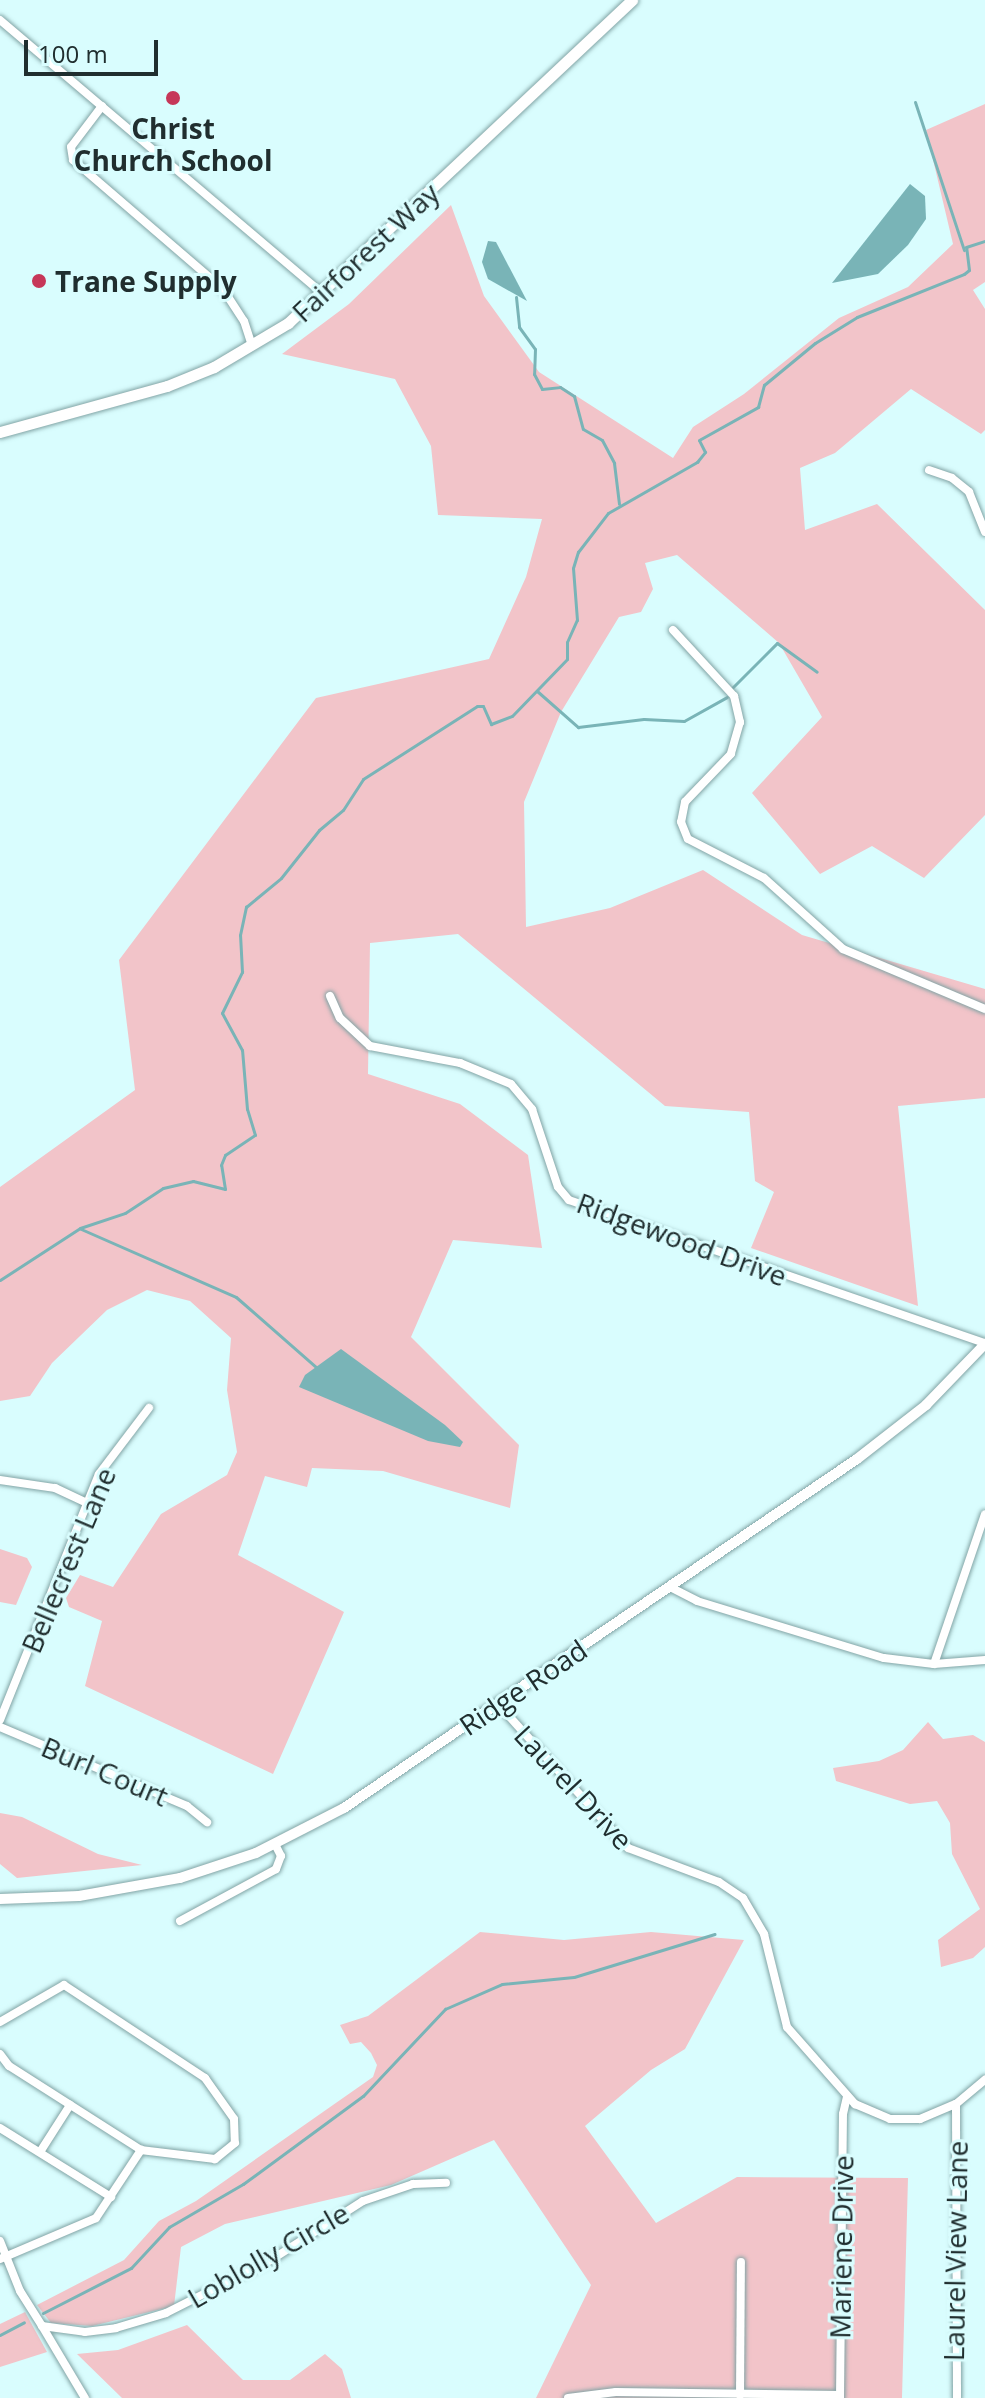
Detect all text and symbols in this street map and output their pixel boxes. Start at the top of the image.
scale bar [28,24,162,74]
text: 100 m [38,37,108,70]
marker: Christ Church School [164,89,182,107]
place label: Christ Church School [74,111,272,177]
street label: Fairforest Way [285,176,445,328]
place label: Trane Supply [55,264,237,298]
marker: Trane Supply [30,272,48,290]
street label: Ridgewood Drive [573,1185,791,1293]
street label: Bellecrest Lane [14,1462,122,1658]
street label: Ridge Road [453,1632,593,1742]
street label: Laurel Drive [508,1718,640,1856]
street label: Burl Court [37,1729,173,1813]
street label: Laurel View Lane [936,2141,974,2361]
street label: Mariene Drive [823,2155,859,2339]
street label: Loblolly Circle [182,2195,354,2315]

